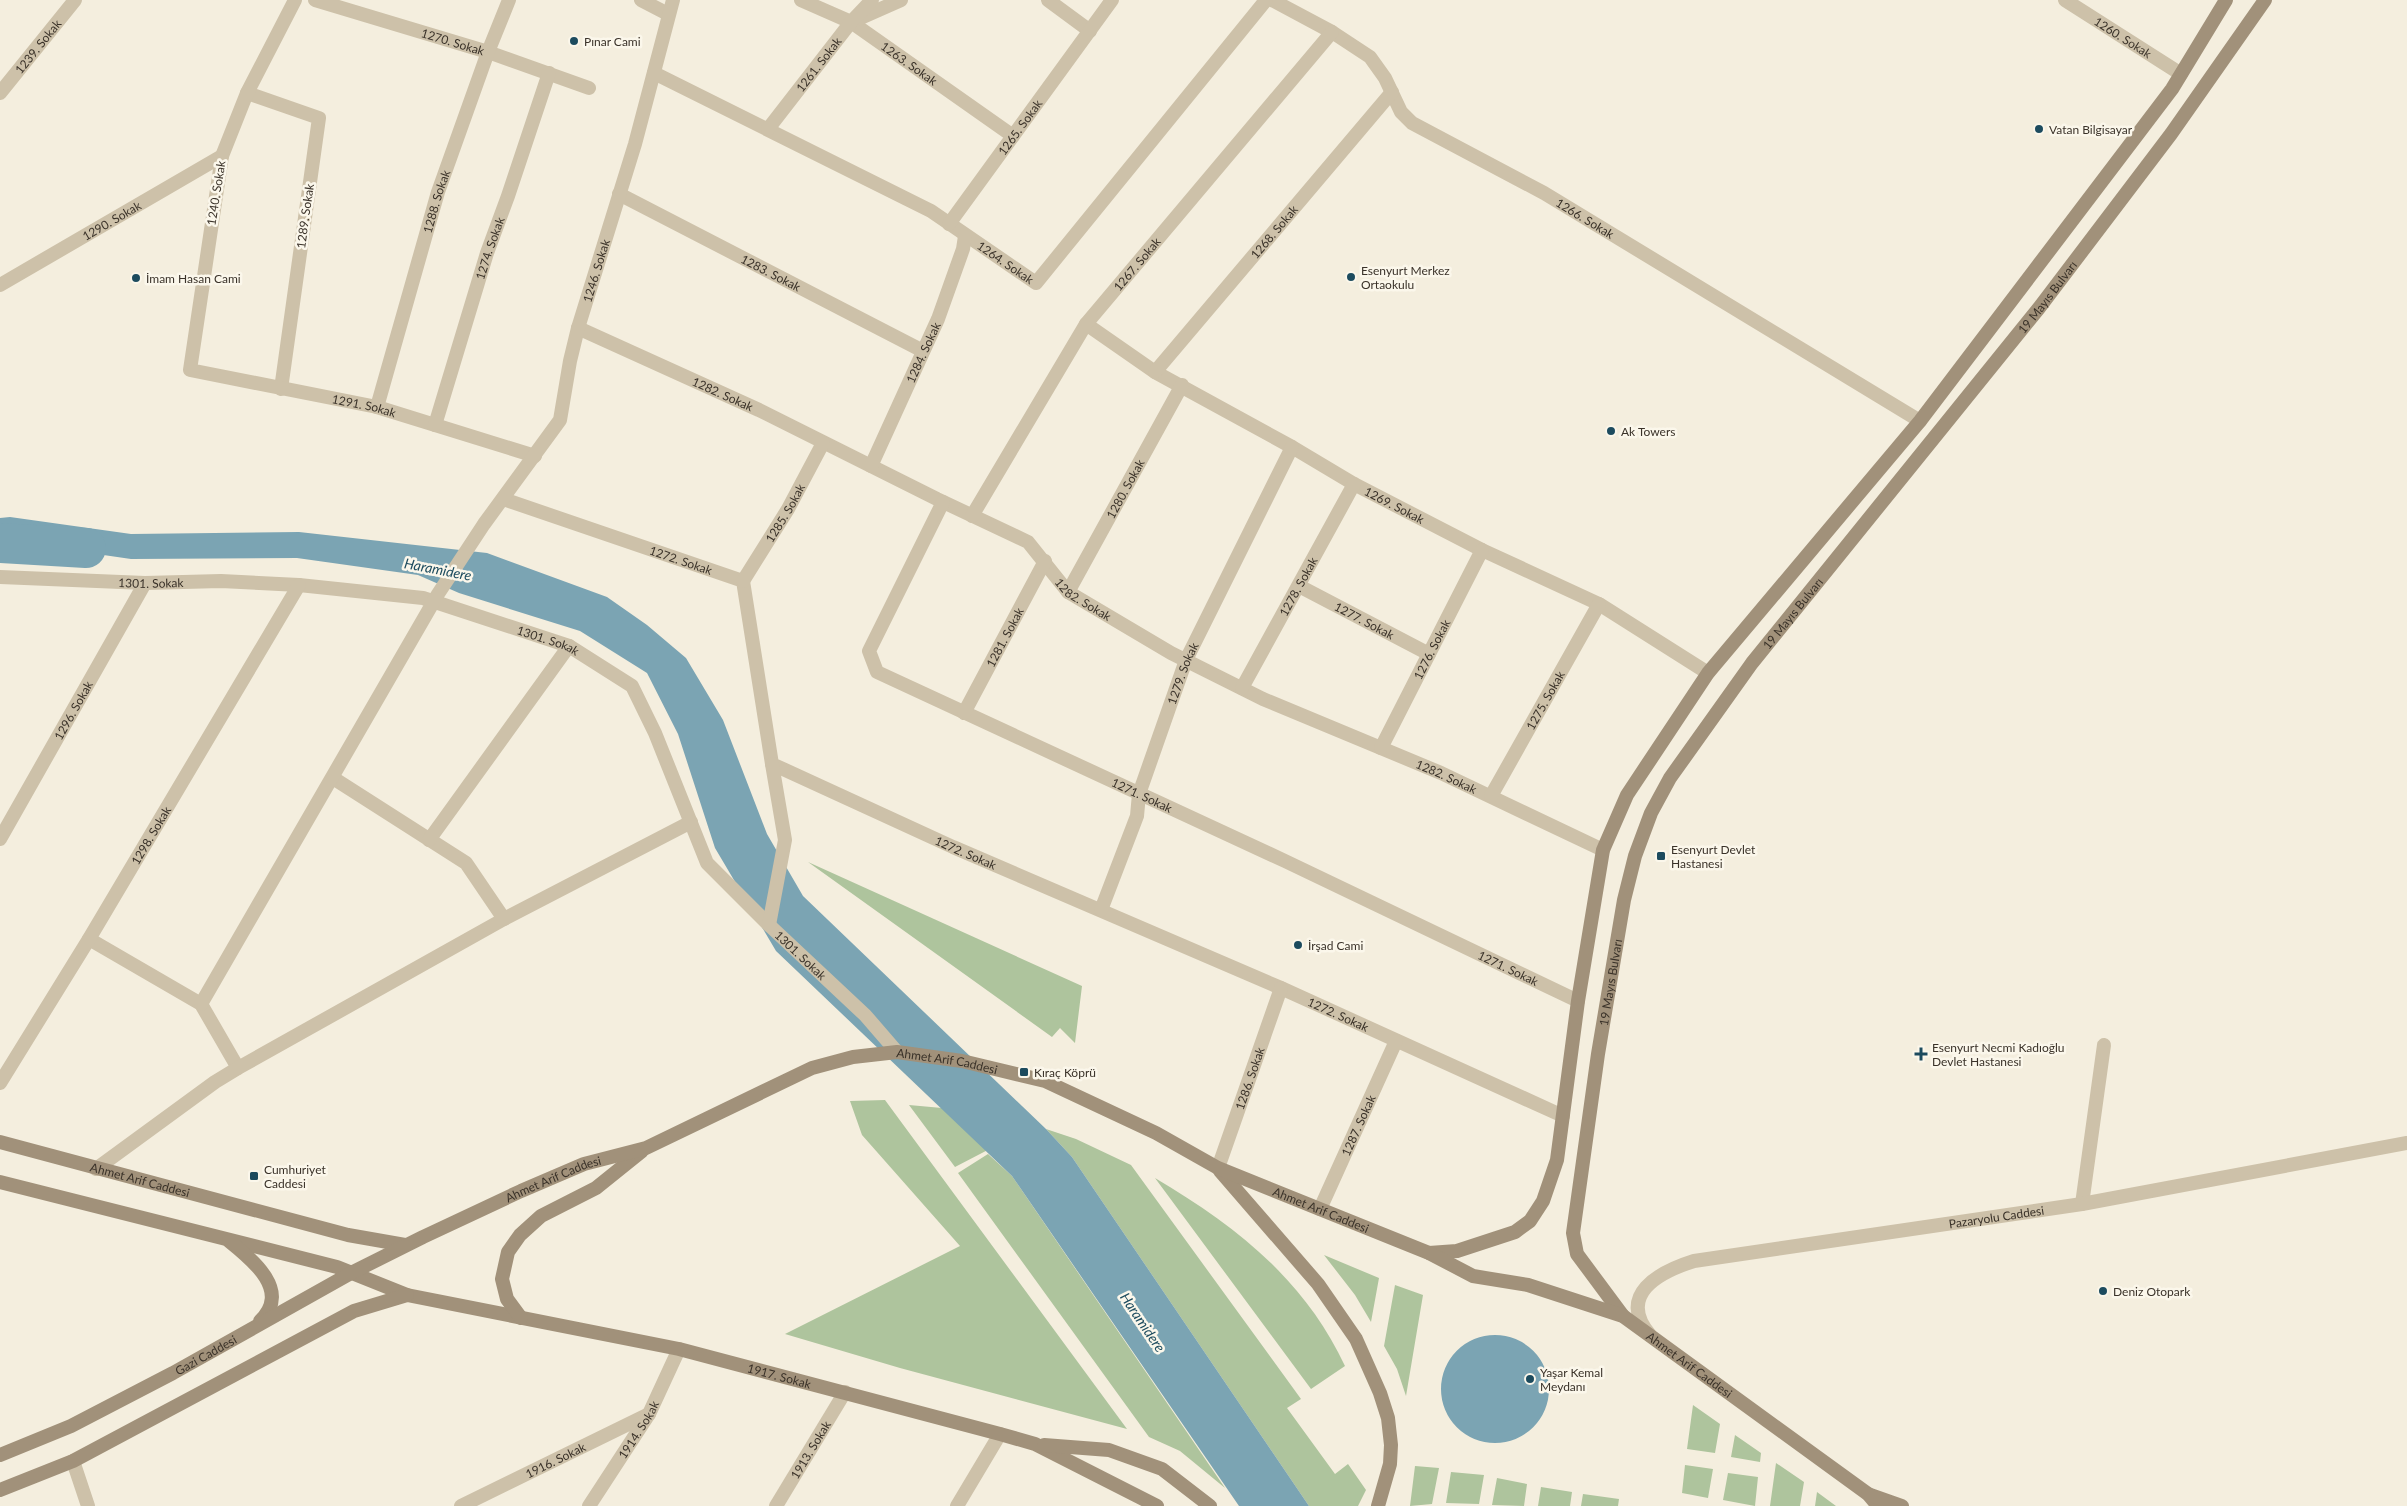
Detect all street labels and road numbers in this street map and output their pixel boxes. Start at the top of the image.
street label: 1260. Sokak [2092,13,2155,61]
street label: 1239. Sokak [11,15,65,76]
street label: 1270. Sokak [419,25,487,58]
street label: 1261. Sokak [792,33,845,95]
street label: 1263. Sokak [878,38,941,89]
street label: 1265. Sokak [994,95,1045,158]
street label: 1240. Sokak [203,159,229,226]
street label: 1288. Sokak [419,167,453,235]
street label: 1289. Sokak [293,182,317,249]
street label: 1266. Sokak [1553,195,1618,242]
street label: 1290. Sokak [80,197,144,243]
street label: 1268. Sokak [1247,201,1301,261]
street label: 1274. Sokak [472,214,507,281]
street label: 1267. Sokak [1110,233,1164,294]
street label: 1246. Sokak [579,236,613,304]
street label: 1264. Sokak [974,238,1038,287]
street label: 1283. Sokak [738,251,804,295]
street label: 19 Mayıs Bulvarı [2014,258,2080,336]
street label: 1284. Sokak [902,319,944,385]
street label: 1282. Sokak [690,373,756,414]
street label: 1291. Sokak [331,391,399,420]
street label: 1280. Sokak [1103,456,1148,521]
street label: 1285. Sokak [762,480,808,545]
street label: 1269. Sokak [1362,483,1428,527]
street label: 1272. Sokak [648,542,715,578]
street label: 1278. Sokak [1276,553,1321,619]
street label: 1301. Sokak [118,574,185,591]
street label: 19 Mayıs Bulvarı [1759,574,1826,652]
street label: 1282. Sokak [1052,575,1115,624]
street label: 1277. Sokak [1332,599,1398,642]
street label: 1281. Sokak [982,604,1027,669]
street label: 1276. Sokak [1410,616,1453,682]
street label: 1301. Sokak [515,622,583,659]
street label: 1279. Sokak [1164,639,1202,706]
street label: 1275. Sokak [1522,667,1568,732]
street label: 1296. Sokak [50,677,96,742]
street label: 1282. Sokak [1414,756,1480,797]
street label: 1271. Sokak [1109,774,1176,816]
street label: 1298. Sokak [127,803,174,867]
street label: 1272. Sokak [933,832,1000,873]
street label: 1301. Sokak [772,927,830,983]
street label: 19 Mayıs Bulvarı [1595,938,1625,1027]
street label: 1271. Sokak [1476,947,1542,989]
street label: 1272. Sokak [1305,994,1372,1035]
street label: 1286. Sokak [1232,1044,1268,1112]
street label: Ahmet Arif Caddesi [896,1045,999,1077]
street label: 1287. Sokak [1338,1092,1379,1158]
street label: Ahmet Arif Caddesi [503,1152,602,1205]
street label: Ahmet Arif Caddesi [89,1159,192,1200]
street label: Ahmet Arif Caddesi [1271,1183,1371,1236]
street label: Pazaryolu Caddesi [1948,1202,2045,1231]
street label: Ahmet Arif Caddesi [1644,1328,1735,1401]
street label: Gazi Caddesi [172,1331,239,1378]
street label: 1917. Sokak [746,1360,814,1391]
street label: 1914. Sokak [615,1398,662,1461]
street label: 1913. Sokak [787,1417,834,1481]
street label: 1916. Sokak [523,1438,589,1481]

